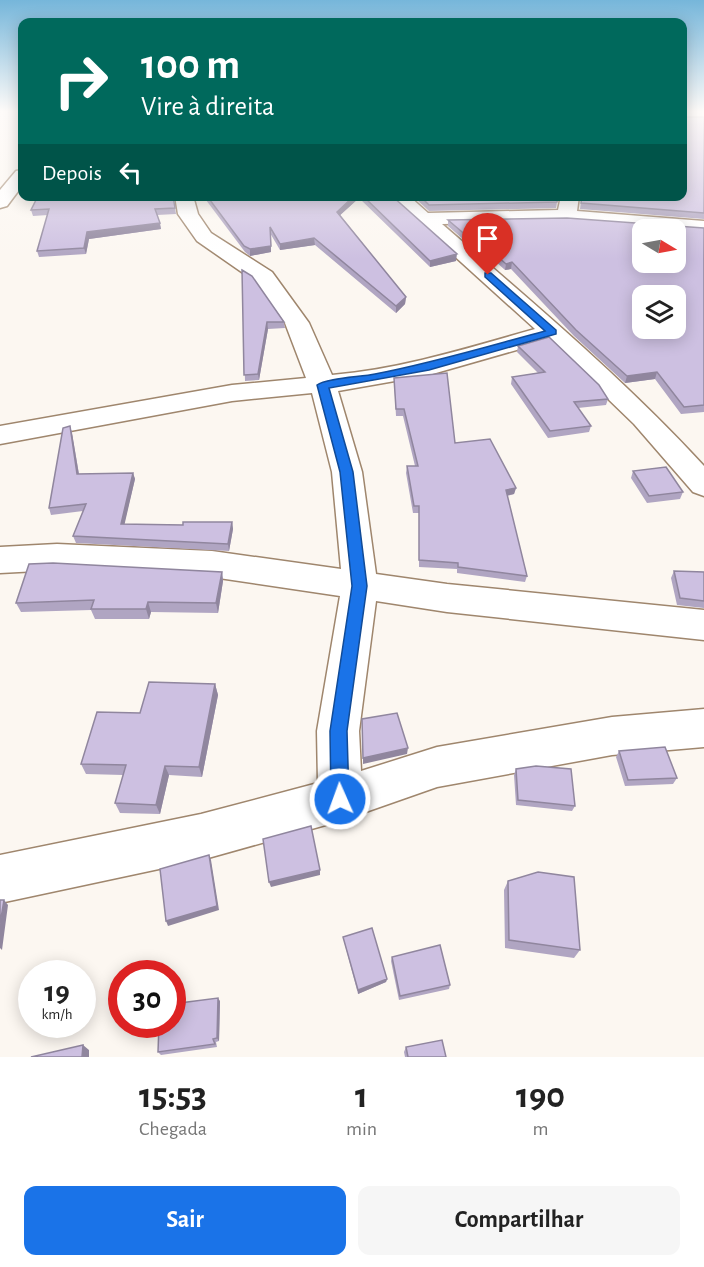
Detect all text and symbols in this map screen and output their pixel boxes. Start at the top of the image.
icon: right [42,42,120,120]
text: 100 m [141,44,240,86]
text: Vire à direita [141,93,275,120]
icon: left [114,156,147,189]
text: Depois [42,162,102,184]
pin [462,213,513,275]
north arrow [632,219,686,273]
map controls [632,219,686,339]
icon: arrive [471,222,504,255]
button: layers [632,285,686,339]
position arrow [308,767,372,831]
speed limit sign: 30 [108,960,186,1038]
text: 19 [44,977,70,1007]
text: km/h [42,1007,72,1022]
text: 15:53 [139,1078,207,1114]
text: 1 [355,1078,368,1114]
text: 190 [516,1078,565,1114]
text: Chegada [139,1119,207,1139]
text: min [346,1119,377,1139]
text: m [533,1119,549,1139]
button: Sair [24,1186,346,1255]
button: Compartilhar [358,1186,680,1255]

